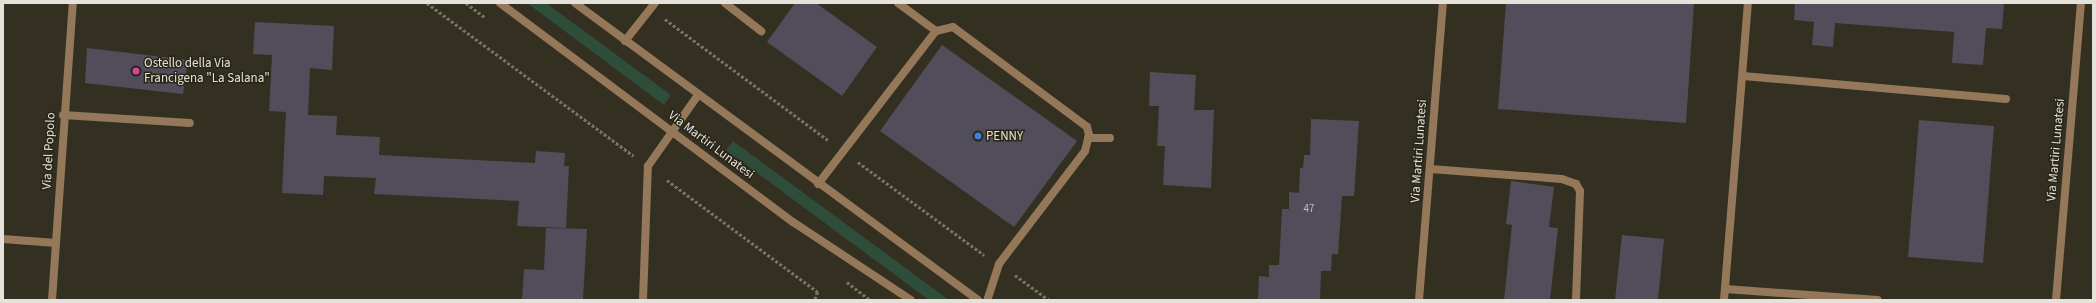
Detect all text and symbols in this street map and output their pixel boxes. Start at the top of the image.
place label: Ostello della Via Francigena "La Salana" [144,56,270,87]
marker: Ostello della Via Francigena "La Salana" [131,66,141,76]
street label: Via Martiri Lunatesi [2044,98,2068,202]
street label: Via Martiri Lunatesi [1408,99,1430,203]
street label: Via Martiri Lunatesi [665,108,757,182]
street label: Via del Popolo [39,112,59,190]
place label: PENNY [986,128,1023,144]
marker: PENNY [973,131,983,141]
house number: 47 [1304,202,1314,216]

